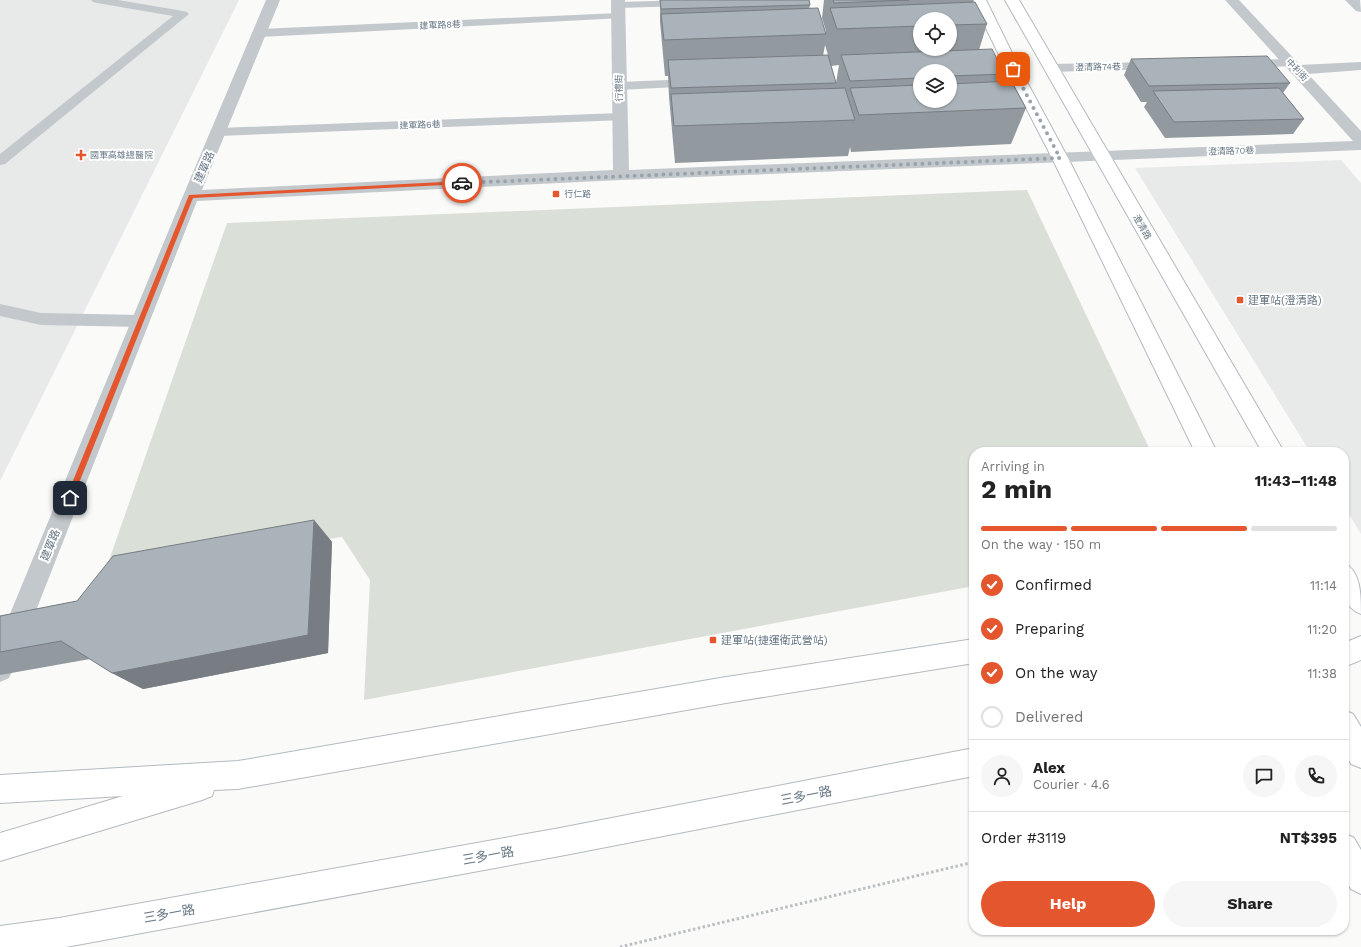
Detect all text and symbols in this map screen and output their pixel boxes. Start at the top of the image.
map controls [913,12,957,108]
button: locate [913,12,957,56]
street label: 建軍路8巷 [419,19,461,31]
pin [996,52,1030,86]
street label: 中利街 [1284,57,1310,83]
icon: bag [1002,58,1024,80]
street label: 澄清路74巷 [1075,62,1121,72]
button: layers [913,64,957,108]
street label: 行禮街 [614,74,624,102]
street label: 建軍路6巷 [399,119,441,131]
street label: 澄清路70巷 [1208,145,1254,157]
marker: 國軍高雄總醫院 [75,149,87,161]
street label: 建軍路 [192,149,217,185]
place label: 國軍高雄總醫院 [90,150,153,160]
courier [442,163,482,203]
icon: car [451,172,473,194]
marker: 行仁路 [551,189,561,199]
place label: 行仁路 [564,189,591,199]
street label: 澄清路 [1131,213,1153,241]
place label: 建軍站(澄清路) [1248,294,1322,307]
marker: 建軍站(澄清路) [1235,295,1245,305]
text: Arriving in [981,459,1045,474]
text: 11:43–11:48 [1255,472,1337,490]
text: 2 min [981,474,1052,504]
pin [53,481,87,515]
icon: home [59,487,81,509]
street label: 建軍路 [38,527,63,563]
text: On the way · 150 m [981,537,1101,552]
icon: check [981,574,1003,596]
text: Confirmed [1015,576,1092,594]
text: 11:14 [1310,578,1337,593]
icon: check [981,618,1003,640]
text: Preparing [1015,620,1084,638]
text: 11:20 [1307,622,1337,637]
place label: 建軍站(捷運衛武營站) [721,634,828,647]
marker: 建軍站(捷運衛武營站) [708,635,718,645]
icon: check [981,662,1003,684]
text: On the way [1015,664,1097,682]
text: 11:38 [1307,666,1337,681]
text: Delivered [1015,708,1083,726]
button: person [981,755,1023,797]
button: chat [1243,755,1285,797]
button: phone [1295,755,1337,797]
text: Alex [1033,759,1065,777]
text: Courier · 4.6 [1033,777,1110,792]
street label: 三多一路 [779,783,833,808]
text: Order #3119 [981,829,1066,847]
text: NT$395 [1280,829,1337,847]
street label: 三多一路 [461,844,515,867]
button: Help [981,881,1155,927]
button: Share [1163,881,1337,927]
street label: 三多一路 [142,902,196,925]

